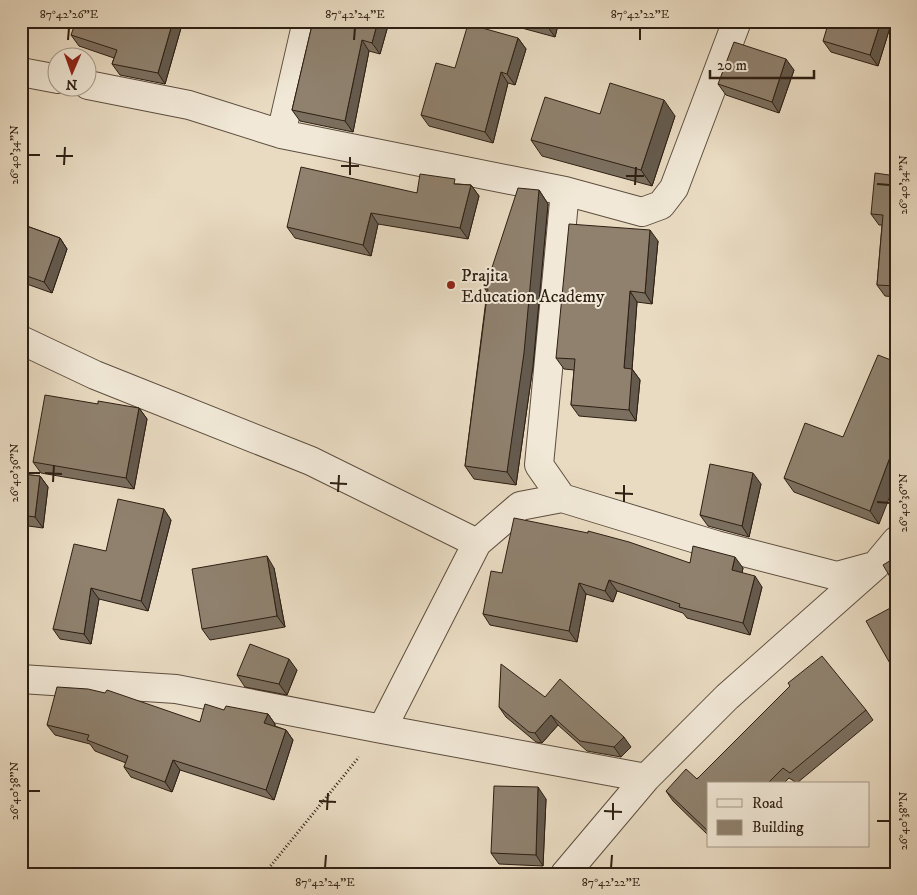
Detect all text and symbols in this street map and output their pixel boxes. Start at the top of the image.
text: 87°42'26"E [40,7,99,22]
text: 87°42'24"E [325,7,385,22]
text: 87°42'22"E [611,7,670,22]
north arrow [48,48,98,98]
scale bar [710,48,813,80]
text: 20 m [717,56,747,75]
text: N [65,75,78,93]
text: 26°40'34"N [7,125,22,185]
text: 26°40'34"N [896,155,911,215]
place label: Prajita Education Academy [461,265,605,308]
marker: Prajita Education Academy [445,279,457,291]
text: 26°40'36"N [7,443,22,502]
text: 26°40'36"N [896,473,911,532]
text: 26°40'38"N [7,762,22,820]
legend [707,782,870,848]
text: 26°40'38"N [896,792,911,850]
text: Road [752,794,784,813]
text: Building [752,818,804,837]
text: 87°42'24"E [295,875,355,890]
text: 87°42'22"E [582,875,641,890]

